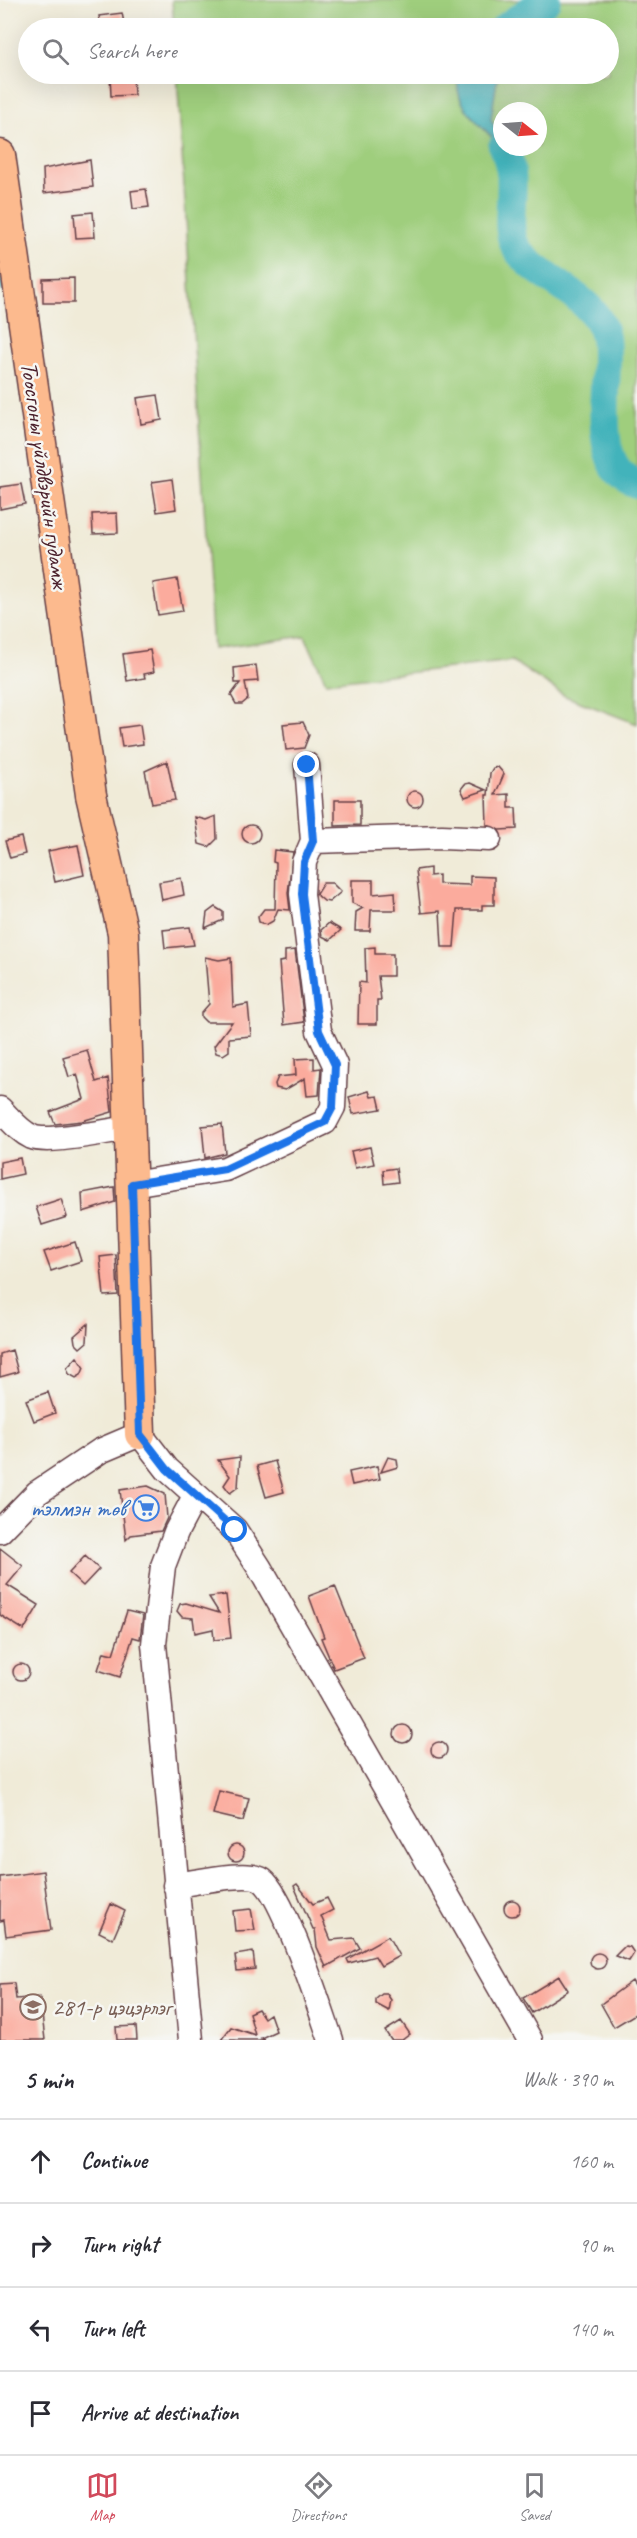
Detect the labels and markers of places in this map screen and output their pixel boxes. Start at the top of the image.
place label: тэлмэн төв [30,1493,132,1523]
supermarket icon: тэлмэн төв [131,1493,161,1523]
school or university icon: 281-р цэцэрлэг [18,1992,48,2022]
place label: 281-р цэцэрлэг [52,1992,174,2022]

